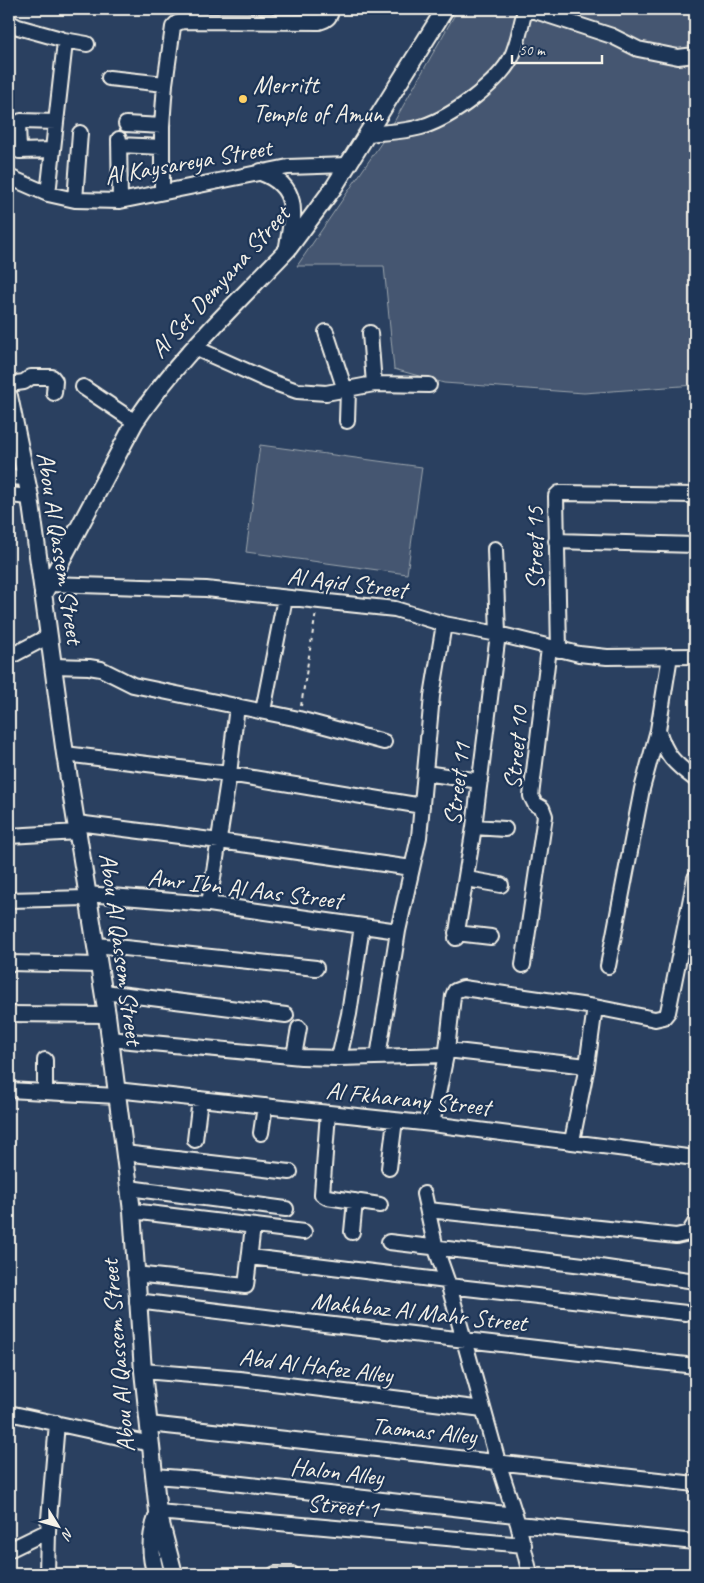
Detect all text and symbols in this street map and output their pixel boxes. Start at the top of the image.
scale bar [512,32,602,64]
text: 50 m [519,41,546,60]
place label: Merritt Temple of Amun [253,69,384,130]
marker: Merritt Temple of Amun [237,93,249,105]
street label: Al Kaysareya Street [102,131,277,192]
street label: Al Set Demyana Street [143,197,299,365]
street label: Abou Al Qassem Street [29,450,91,649]
street label: Street 15 [519,505,551,590]
street label: Al Aqid Street [286,560,412,607]
street label: Street 10 [496,704,536,791]
street label: Street 11 [436,739,478,827]
street label: Abou Al Qassem Street [92,851,151,1050]
street label: Amr Ibn Al Aas Street [146,861,347,917]
street label: Al Fkharany Street [324,1074,495,1124]
street label: Abou Al Qassem Street [93,1255,142,1454]
street label: Makhbaz Al Mahr Street [310,1285,531,1340]
street label: Abd Al Hafez Alley [238,1341,396,1391]
street label: Taomas Alley [370,1410,480,1453]
street label: Halon Alley [289,1450,387,1494]
street label: Street 1 [306,1487,382,1525]
north arrow [32,1500,82,1550]
text: N [57,1525,77,1544]

